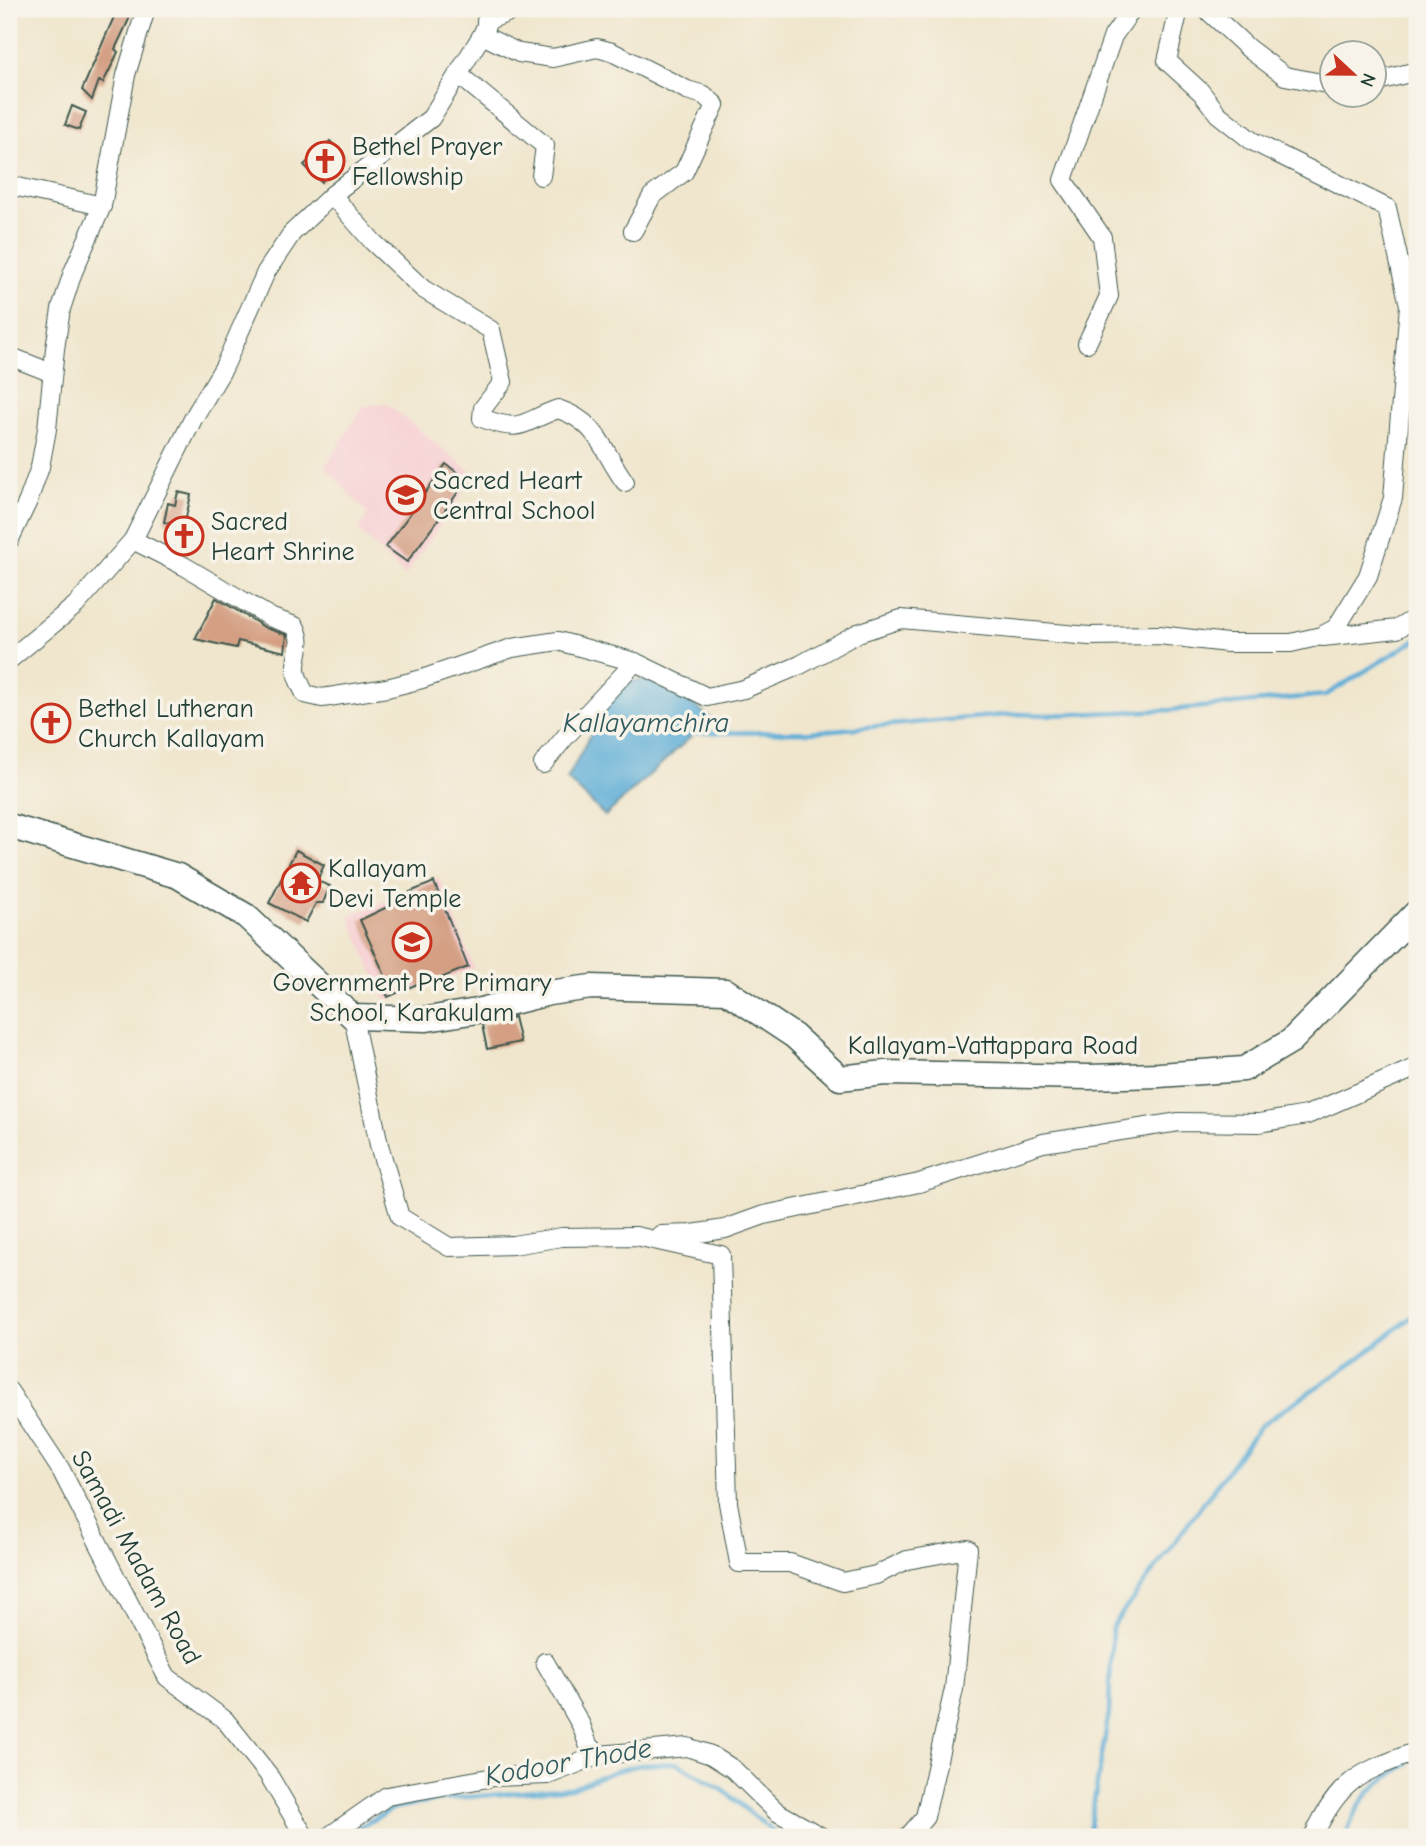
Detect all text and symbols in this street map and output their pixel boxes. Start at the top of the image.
north arrow [1318,38,1388,108]
text: N [1355,70,1380,90]
place label: Bethel Prayer Fellowship [352,132,503,192]
church icon: Bethel Prayer Fellowship [304,140,346,182]
place label: Sacred Heart Central School [433,466,595,526]
school or university icon: Sacred Heart Central School [385,474,427,516]
place label: Sacred Heart Shrine [211,507,355,567]
church icon: Sacred Heart Shrine [163,515,205,557]
place label: Bethel Lutheran Church Kallayam [78,694,265,754]
church icon: Bethel Lutheran Church Kallayam [30,702,72,744]
water label: Kallayamchira [563,707,729,739]
place label: Kallayam Devi Temple [328,854,461,914]
temple icon: Kallayam Devi Temple [280,862,322,904]
school or university icon: Government Pre Primary School, Karakulam [391,921,433,963]
place label: Government Pre Primary School, Karakulam [273,968,552,1028]
street label: Kallayam-Vattappara Road [848,1031,1138,1061]
street label: Samadi Madam Road [65,1445,207,1670]
water label: Kodoor Thode [482,1732,654,1792]

